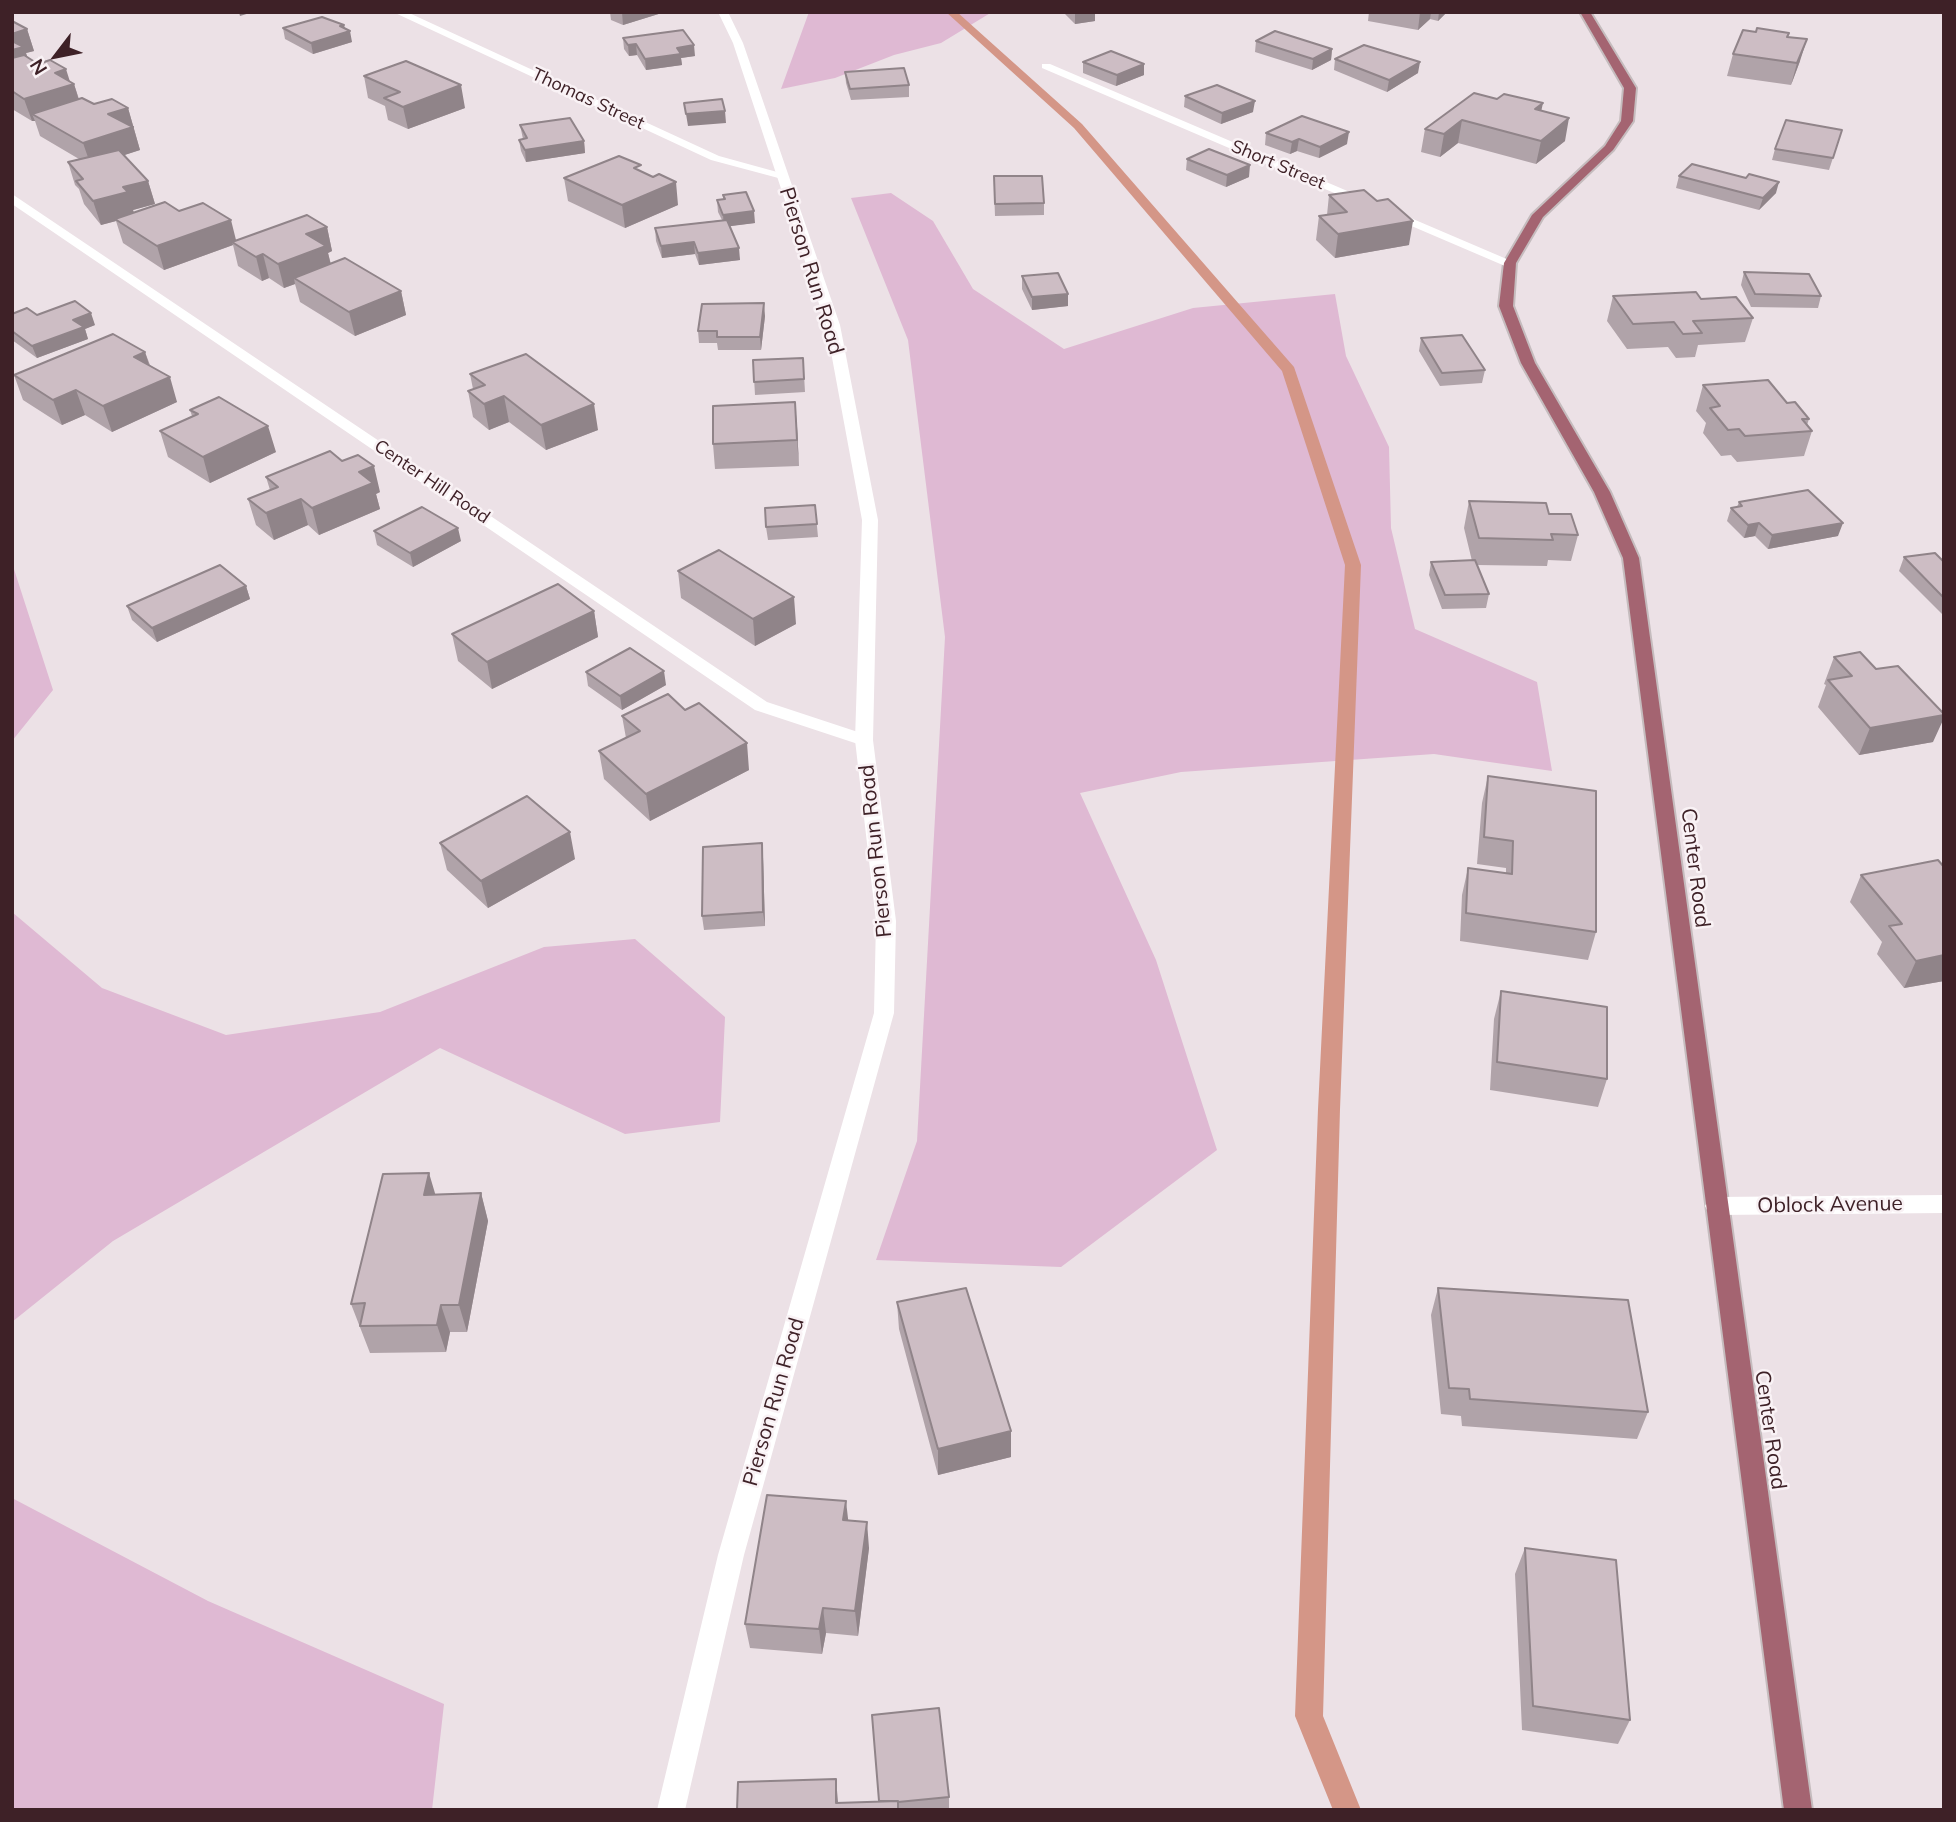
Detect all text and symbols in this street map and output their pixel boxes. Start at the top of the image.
north arrow [21,21,91,91]
text: N [24,55,52,80]
street label: Thomas Street [528,63,648,135]
street label: Short Street [1228,136,1328,194]
street label: Pierson Run Road [774,184,848,358]
street label: Center Hill Road [370,435,494,529]
street label: Pierson Run Road [854,763,898,939]
street label: Center Road [1675,807,1715,929]
street label: Oblock Avenue [1757,1191,1903,1219]
street label: Pierson Run Road [738,1315,810,1489]
street label: Center Road [1749,1369,1791,1491]

